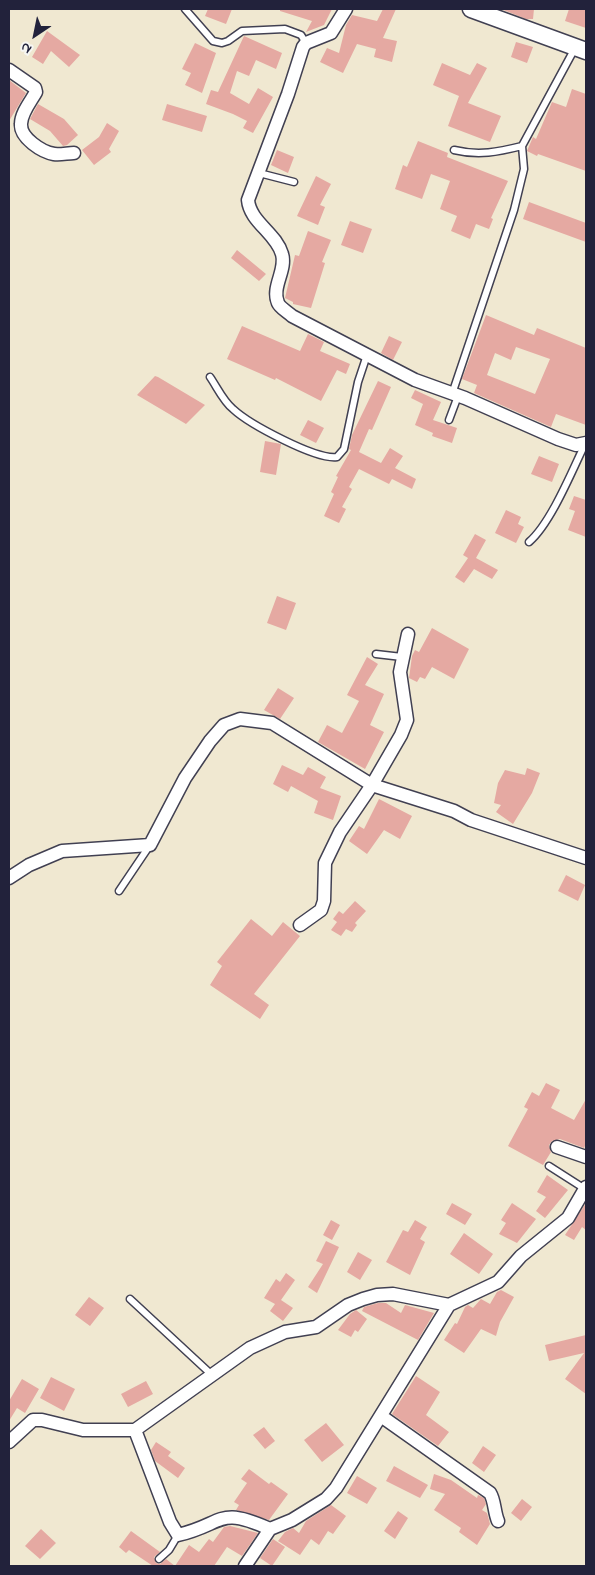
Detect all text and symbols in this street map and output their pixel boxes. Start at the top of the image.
north arrow [10,10,60,60]
text: N [17,37,36,59]

